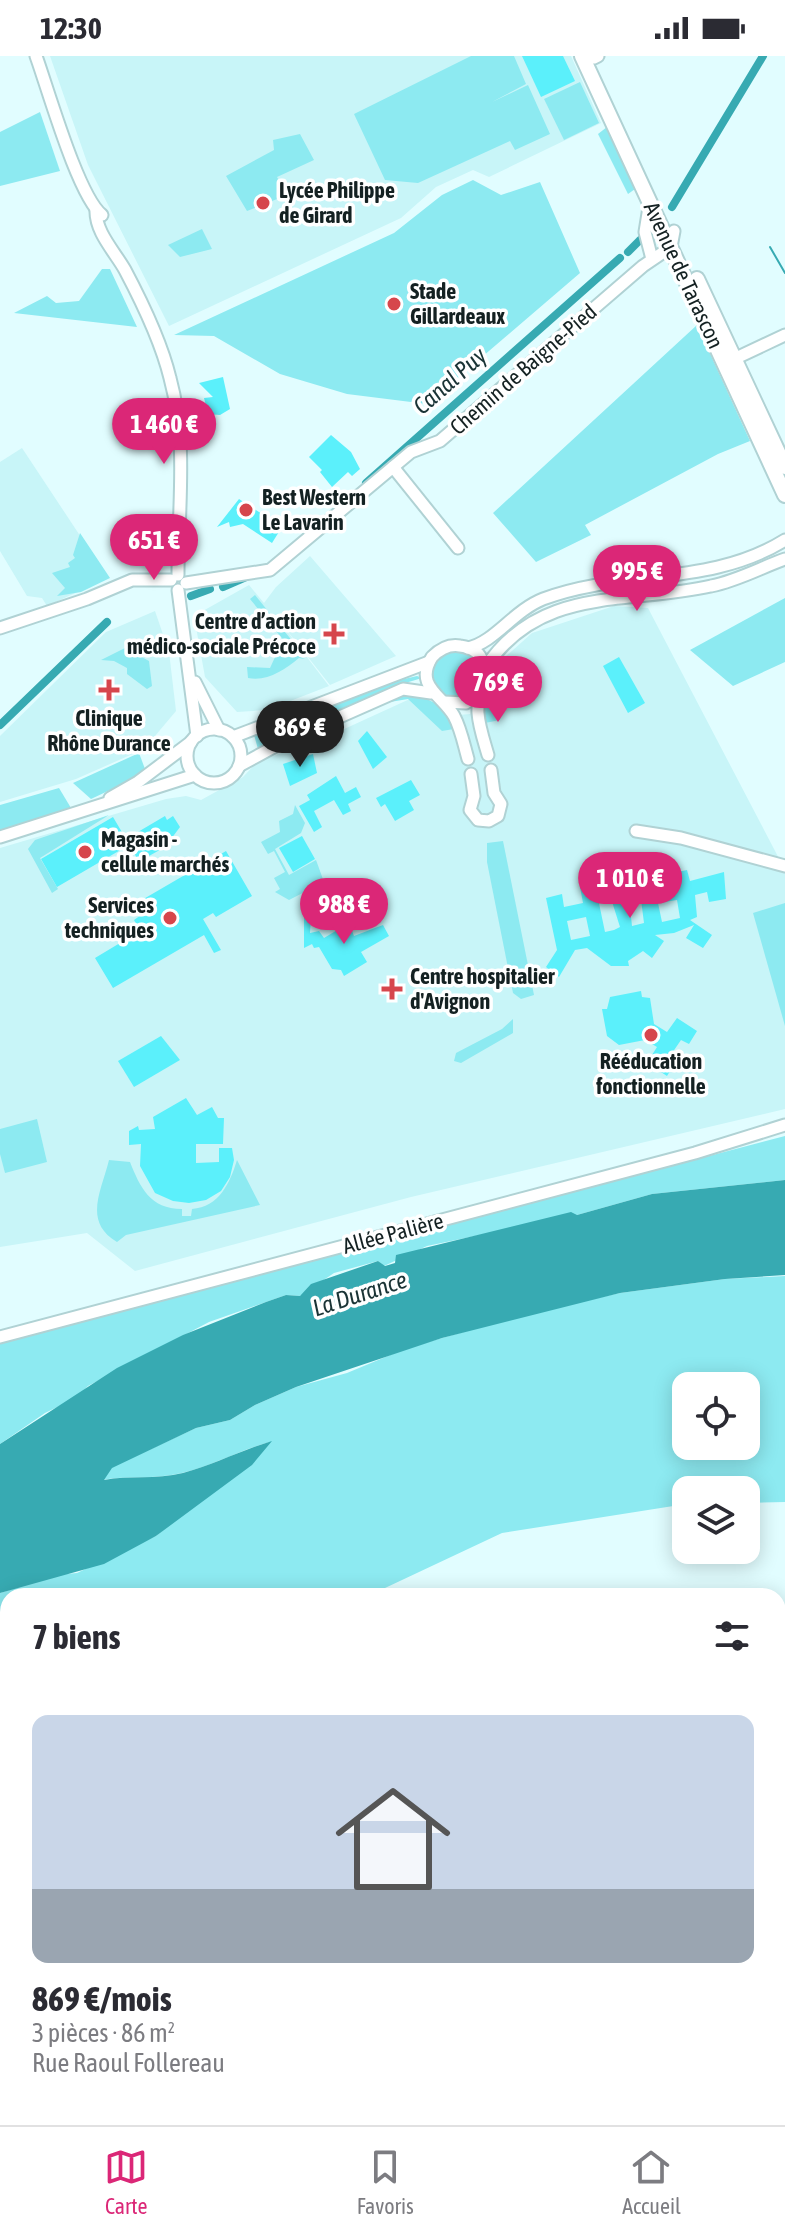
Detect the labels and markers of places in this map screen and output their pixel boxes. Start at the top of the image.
place label: Lycée Philippe de Girard [279,177,395,228]
marker: Lycée Philippe de Girard [254,194,272,212]
place label: Stade Gillardeaux [410,278,505,329]
marker: Stade Gillardeaux [385,295,403,313]
pin: 1 460 € [90,398,238,466]
place label: Best Western Le Lavarin [262,484,366,535]
marker: Best Western Le Lavarin [237,501,255,519]
pin: 651 € [98,514,210,582]
pin: 995 € [581,545,693,613]
place label: Centre d’action médico-sociale Précoce [127,608,316,659]
marker: Centre d’action médico-sociale Précoce [323,623,345,645]
pin: 769 € [442,656,554,724]
marker: Clinique Rhône Durance [98,679,120,701]
pin: 869 € [244,701,356,769]
place label: Clinique Rhône Durance [47,705,171,756]
place label: Magasin - cellule marchés [101,826,229,877]
marker: Magasin - cellule marchés [76,843,94,861]
pin: 1 010 € [556,852,704,920]
pin: 988 € [288,878,400,946]
place label: Services techniques [64,892,154,943]
marker: Services techniques [161,909,179,927]
place label: Centre hospitalier d'Avignon [410,963,555,1014]
marker: Centre hospitalier d'Avignon [381,978,403,1000]
marker: Rééducation fonctionnelle [642,1026,660,1044]
place label: Rééducation fonctionnelle [595,1048,706,1099]

